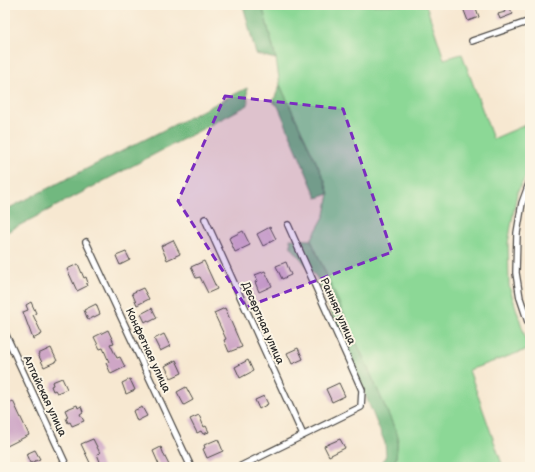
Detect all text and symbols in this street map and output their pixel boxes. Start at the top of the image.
street label: Ранняя улица [318,276,359,347]
street label: Десертная улица [239,280,287,367]
street label: Конфетная улица [123,306,173,395]
street label: Алтайская улица [20,353,70,439]

